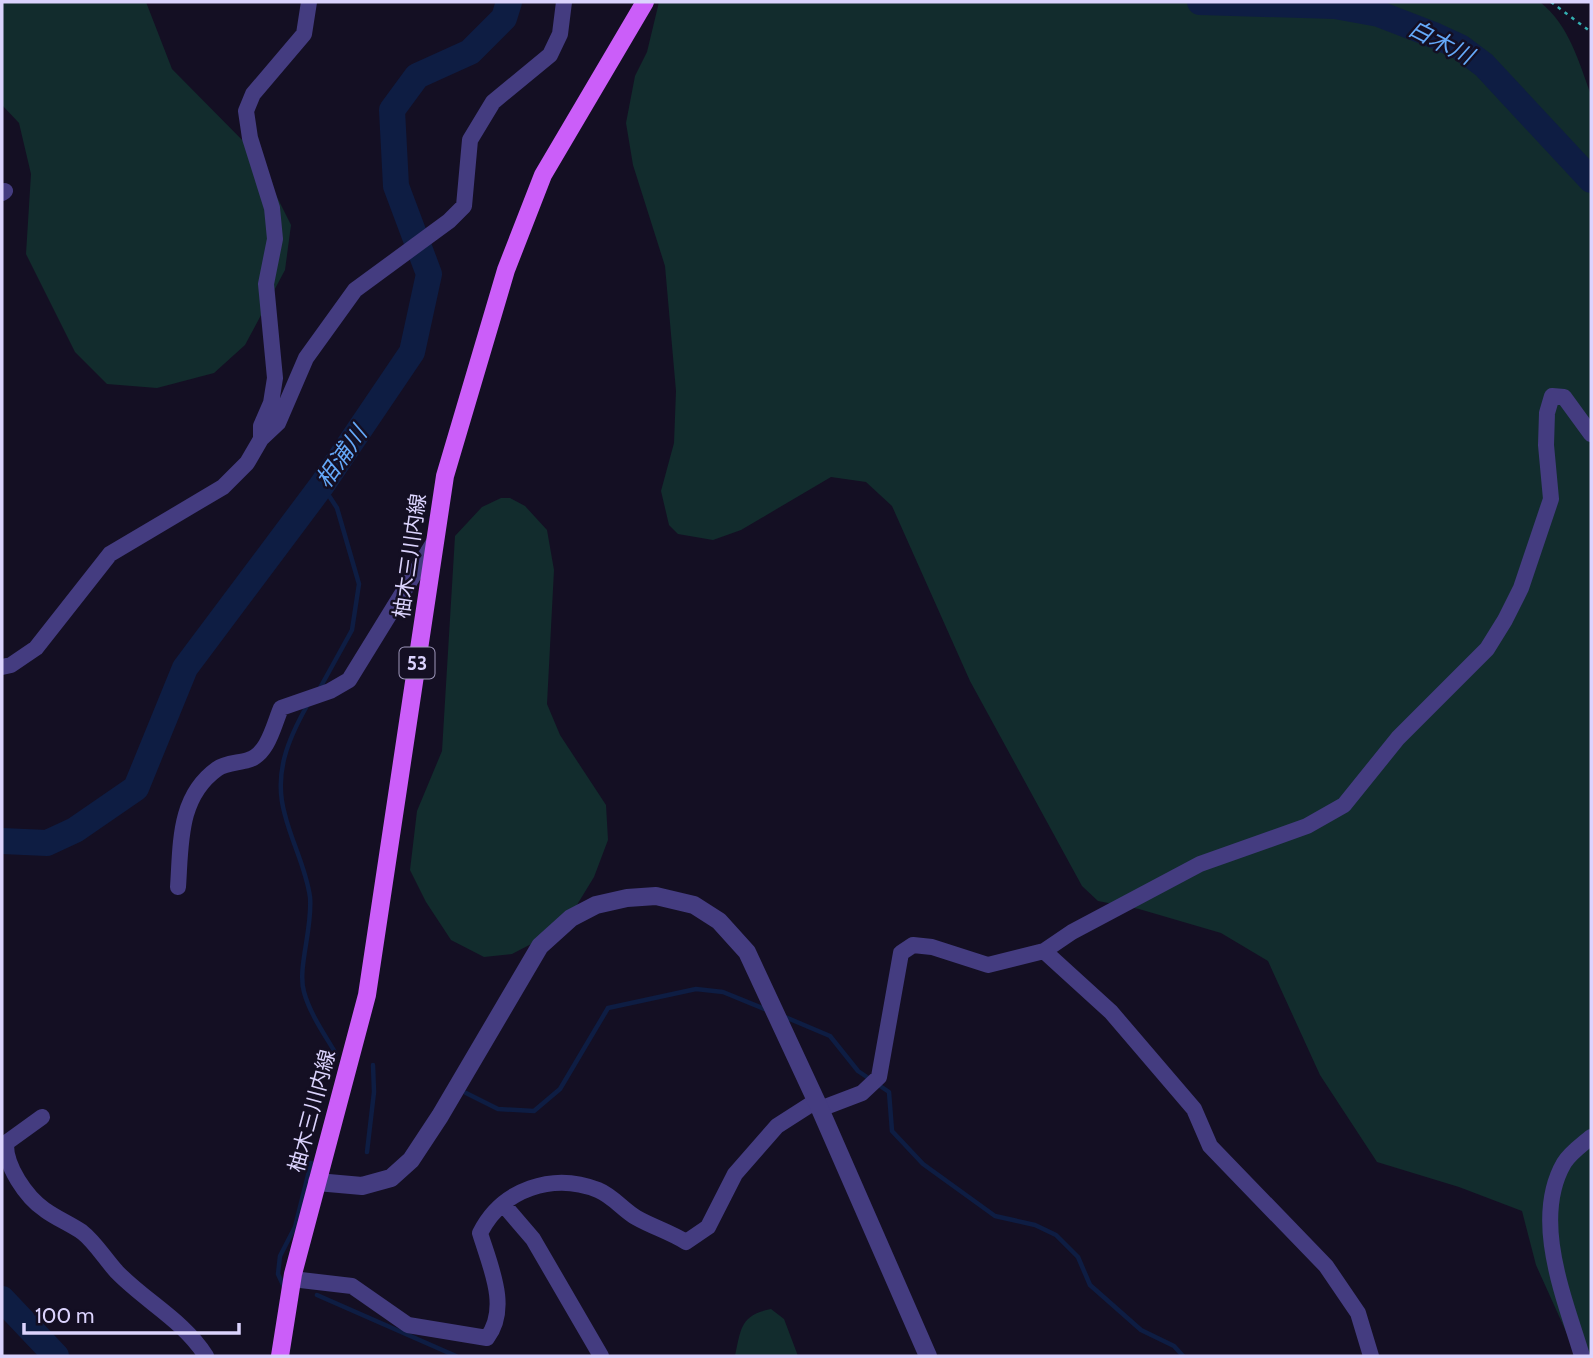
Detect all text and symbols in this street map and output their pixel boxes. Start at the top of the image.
water label: 白木川 [1404,14,1481,71]
water label: 相浦川 [310,418,374,493]
street label: 柚木三川内線 [388,492,431,620]
road number: 53 [400,648,434,678]
street label: 柚木三川内線 [283,1047,340,1175]
scale bar [24,1292,240,1336]
text: 100 m [35,1303,94,1328]

